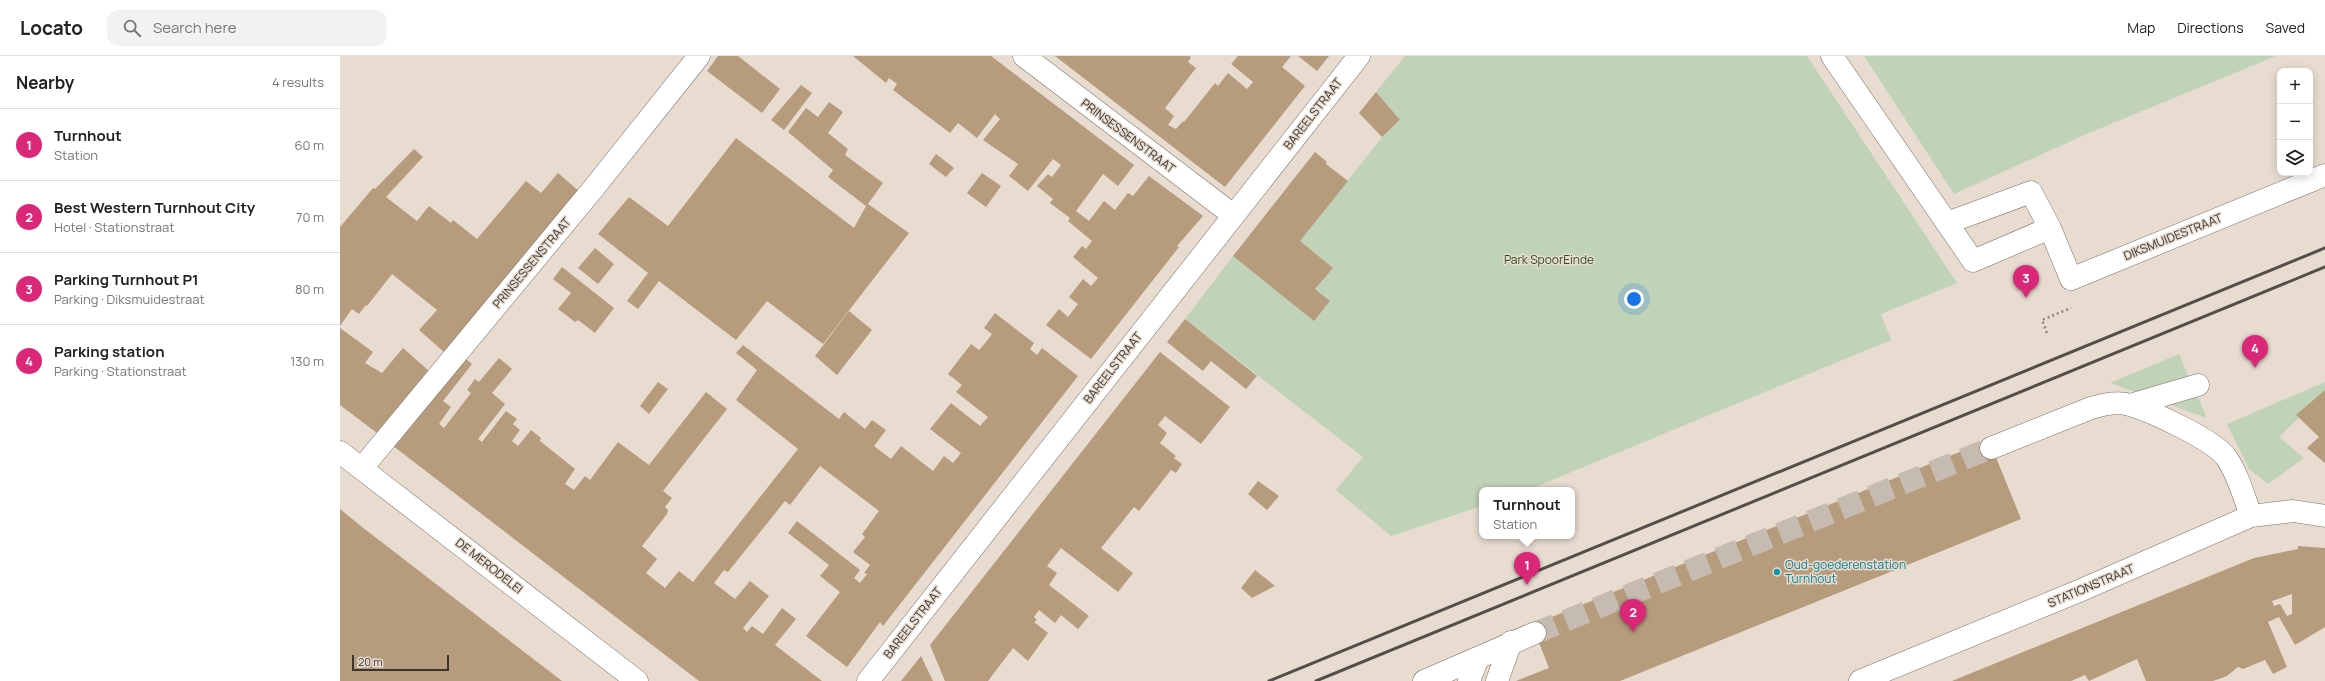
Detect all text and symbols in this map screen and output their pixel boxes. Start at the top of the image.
search box [107,10,387,46]
text: Locato [20,15,83,41]
icon: search [121,17,143,39]
text: Search here [153,17,236,38]
text: Map [2127,18,2155,37]
text: Directions [2177,18,2244,37]
text: Saved [2266,18,2305,37]
map controls [2277,68,2313,176]
button: + [2277,68,2313,104]
text: Nearby [16,71,74,94]
text: 4 results [272,73,324,91]
street label: BAREELSTRAAT [1279,74,1346,153]
street label: PRINSESSENSTRAAT [1078,95,1180,177]
button: − [2277,104,2313,140]
text: Turnhout [54,125,122,146]
text: 1 [26,136,32,154]
text: 60 m [294,136,324,154]
button: layers [2277,140,2313,176]
text: Station [54,146,98,164]
text: Best Western Turnhout City [54,197,255,218]
text: 2 [25,208,33,226]
text: 70 m [296,208,324,226]
street label: DIKSMUIDESTRAAT [2121,209,2226,264]
street label: PRINSESSENSTRAAT [488,213,575,312]
text: Hotel · Stationstraat [54,218,175,236]
park label: Park SpoorEinde [1504,251,1594,268]
pin: 3 [2013,265,2039,298]
text: Parking Turnhout P1 [54,269,199,290]
text: 3 [25,280,33,298]
text: 80 m [295,280,324,298]
your location [1624,289,1644,309]
text: Parking · Diksmuidestraat [54,290,205,308]
street label: BAREELSTRAAT [1079,328,1146,407]
pin: 4 [2242,335,2268,368]
text: Parking station [54,341,165,362]
text: 4 [25,352,33,370]
text: 130 m [290,352,324,370]
text: Parking · Stationstraat [54,362,187,380]
popup [1479,487,1575,539]
text: Turnhout [1493,494,1561,515]
text: Station [1493,515,1537,533]
street label: DE MERODELEI [452,534,527,597]
pin: 1 [1514,552,1540,585]
place label: Oud-goederenstation Turnhout [1785,556,1906,587]
street label: STATIONSTRAAT [2045,559,2137,611]
marker: Oud-goederenstation Turnhout [1772,567,1782,577]
street label: BAREELSTRAAT [879,583,946,662]
pin: 2 [1620,599,1646,632]
scale bar [352,653,449,672]
text: 20 m [358,654,383,669]

